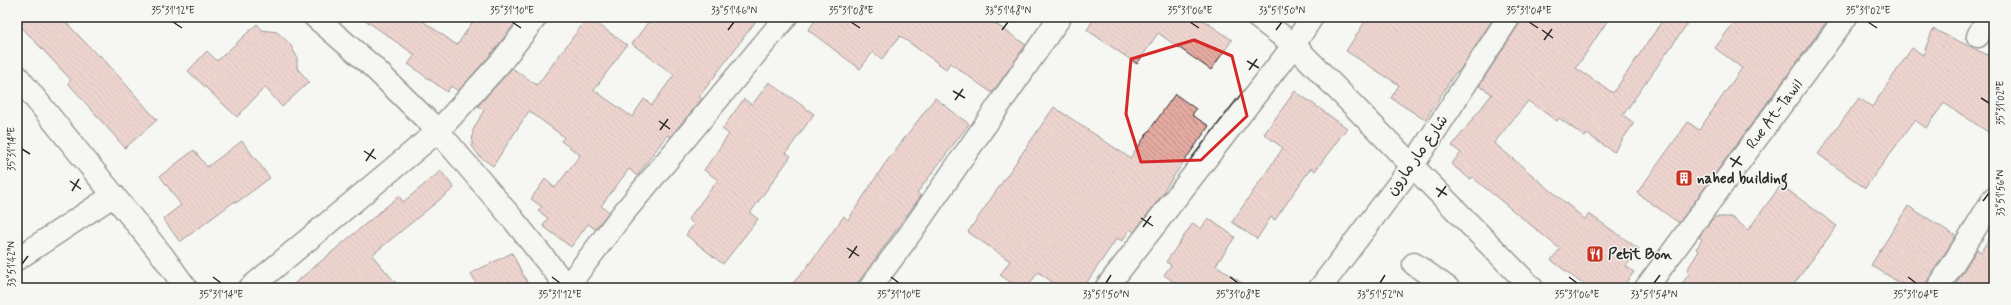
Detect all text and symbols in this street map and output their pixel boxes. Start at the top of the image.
text: 35°31'12"E [151,4,195,18]
text: 35°31'10"E [490,4,534,18]
text: 33°51'46"N [711,4,757,18]
text: 35°31'08"E [829,4,874,18]
text: 33°51'48"N [985,4,1031,18]
text: 35°31'06"E [1168,4,1213,18]
text: 33°51'50"N [1259,4,1306,18]
text: 35°31'04"E [1506,4,1552,18]
text: 35°31'02"E [1846,4,1890,18]
street label: Rue At-Tawil [1742,76,1808,153]
text: 35°31'02"E [1994,81,2008,125]
street label: شارع مار مارون [1383,111,1453,200]
text: 35°31'14"E [5,127,19,171]
building icon: nahed building [1674,168,1694,188]
place label: nahed building [1697,169,1788,191]
text: 33°51'56"N [1994,169,2008,216]
text: 33°51'42"N [5,241,19,287]
restaurant icon: Petit Bon [1585,244,1605,264]
place label: Petit Bon [1608,245,1673,265]
text: 35°31'14"E [199,288,243,302]
text: 35°31'12"E [538,288,582,302]
text: 35°31'10"E [877,288,921,302]
text: 33°51'50"N [1083,288,1130,302]
text: 35°31'08"E [1216,288,1261,302]
text: 33°51'52"N [1357,288,1403,302]
text: 35°31'06"E [1555,288,1600,302]
text: 33°51'54"N [1631,288,1678,302]
text: 35°31'04"E [1893,288,1939,302]

